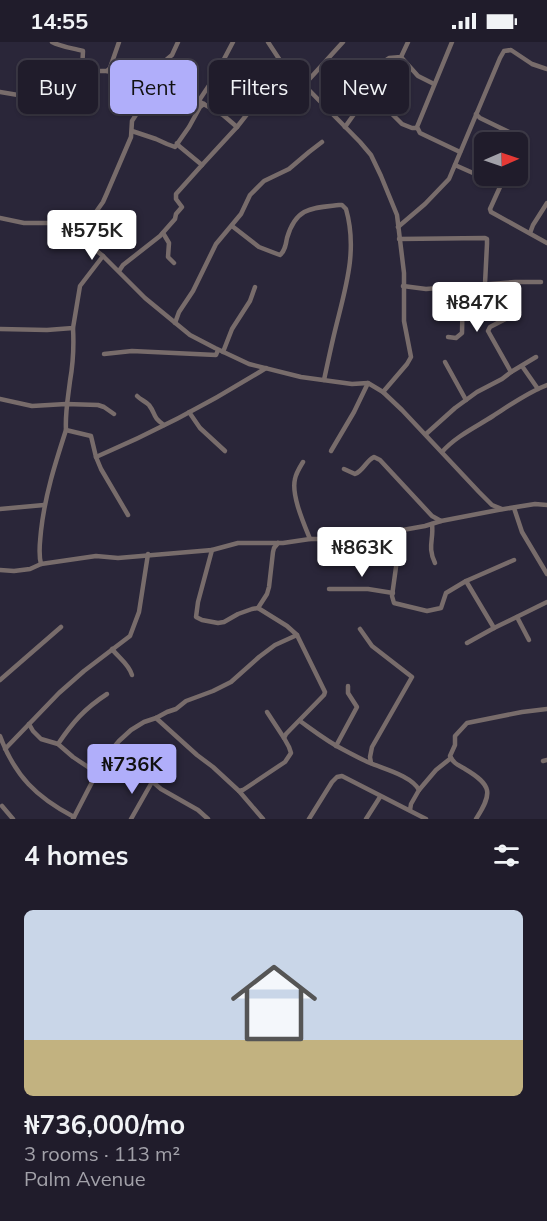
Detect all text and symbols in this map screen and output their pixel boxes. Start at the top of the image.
text: 14:55 [30,7,88,35]
chip: Buy [18,60,98,114]
chip: Rent [110,60,197,114]
chip: Filters [209,60,309,114]
chip: New [321,60,409,114]
north arrow [474,132,528,186]
map controls [474,132,528,186]
pin: ₦575K [50,210,134,261]
text: ₦575K [61,217,123,242]
pin: ₦847K [435,282,519,333]
text: ₦847K [446,289,508,314]
pin: ₦863K [320,527,404,578]
text: ₦863K [331,534,393,559]
pin: ₦736K [90,744,174,795]
text: ₦736K [101,751,163,776]
text: 4 homes [24,839,128,872]
icon: filters [490,839,523,872]
icon: home [220,949,328,1057]
text: ₦736,000/mo [24,1108,185,1141]
text: 3 rooms · 113 m² [24,1141,180,1166]
text: Palm Avenue [24,1166,146,1191]

